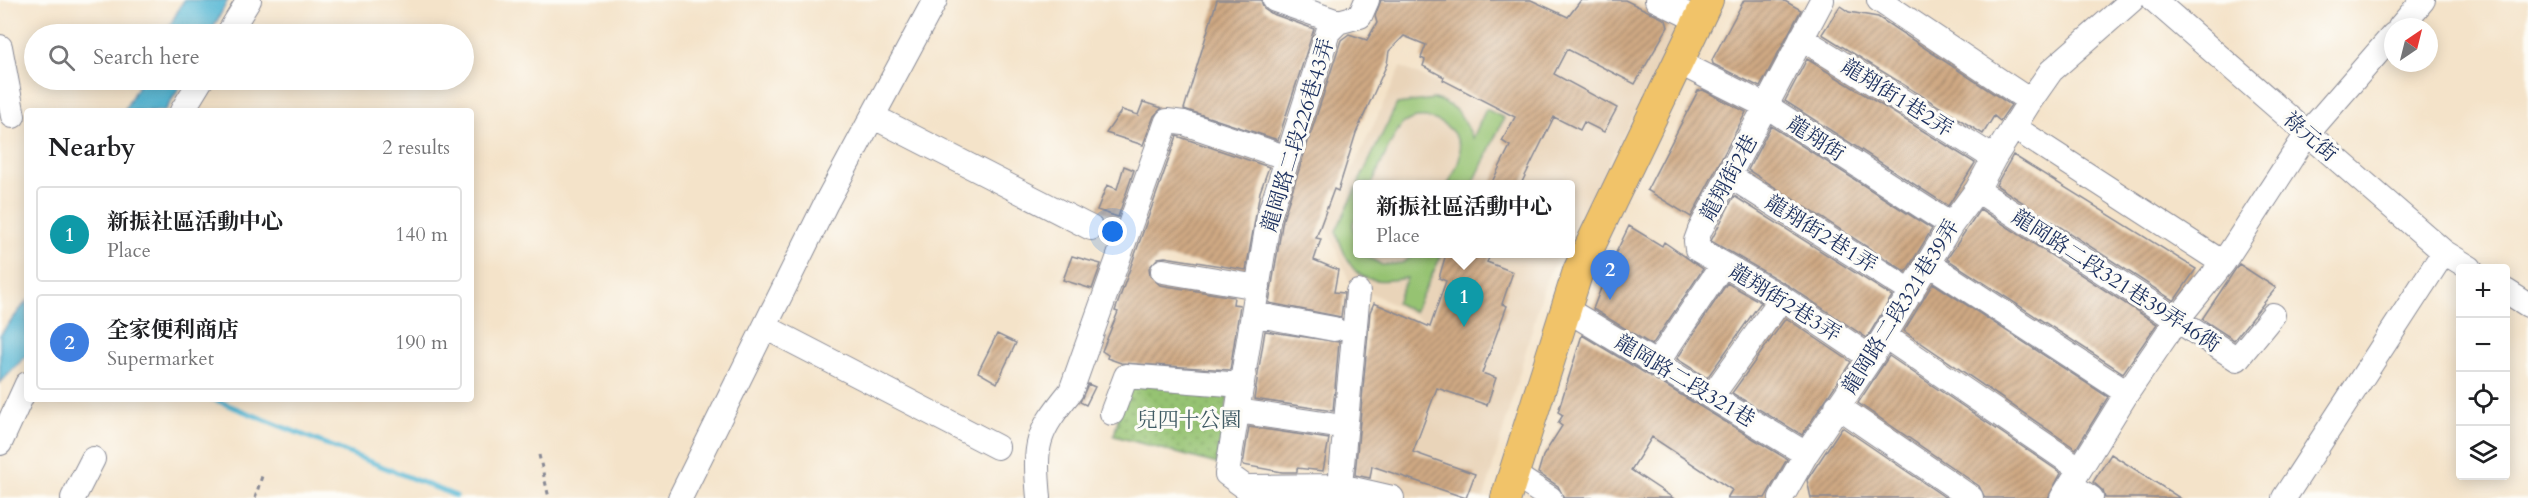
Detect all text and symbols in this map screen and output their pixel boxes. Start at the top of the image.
north arrow [2384,18,2438,72]
search box [24,24,474,90]
street label: 龍岡路二段226巷43弄 [1255,35,1341,235]
icon: search [45,41,78,74]
text: Search here [93,42,200,72]
street label: 龍翔街1巷2弄 [1836,52,1958,144]
street label: 祿元街 [2277,105,2343,169]
street label: 龍翔街 [1782,110,1850,168]
text: Nearby [48,130,136,165]
street label: 龍翔街2巷 [1693,130,1765,226]
text: 2 results [382,134,450,161]
popup [1353,180,1575,258]
street label: 龍翔街2巷1弄 [1760,188,1882,280]
text: 新振社區活動中心 [1376,192,1552,222]
street label: 龍岡路二段321巷39弄46衖 [2006,203,2226,359]
text: 新振社區活動中心 [107,207,283,237]
street label: 龍岡路二段321巷39弄 [1836,214,1966,400]
your location [1098,217,1127,246]
text: 1 [64,221,75,248]
text: 140 m [395,221,448,248]
text: Place [1376,222,1420,249]
text: Place [107,237,151,264]
pin: 2 [1590,250,1630,300]
street label: 龍翔街2巷3弄 [1724,257,1846,349]
map controls [2456,264,2510,480]
button: + [2456,264,2510,318]
pin: 1 [1444,278,1484,327]
text: 全家便利商店 [107,315,239,345]
button: − [2456,318,2510,372]
street label: 龍岡路二段321巷 [1610,328,1760,434]
text: 2 [64,329,75,356]
text: 190 m [395,329,448,356]
text: Supermarket [107,345,214,372]
button: locate [2456,372,2510,426]
park label: 兒四十公園 [1137,406,1242,435]
button: layers [2456,426,2510,480]

